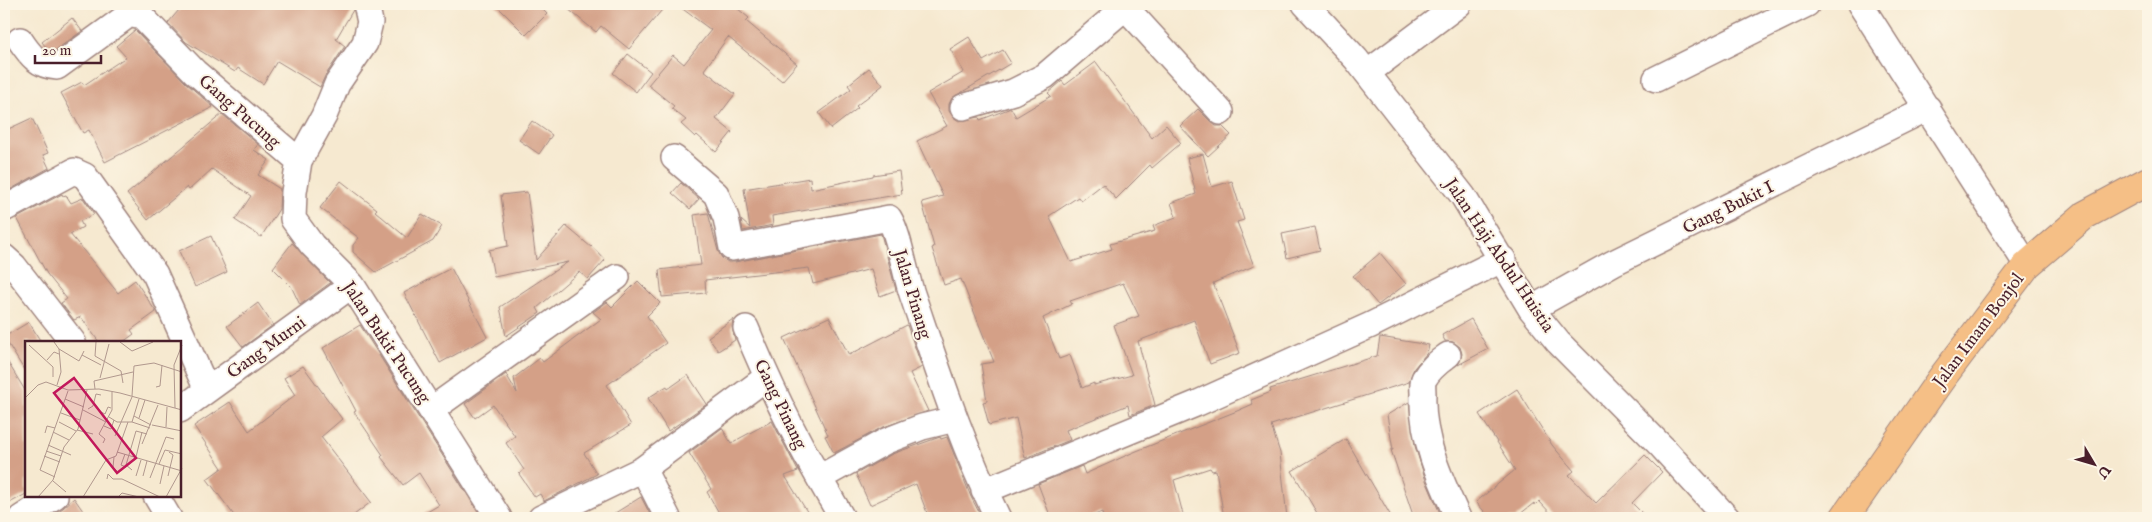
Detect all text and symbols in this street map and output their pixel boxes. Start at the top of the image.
scale bar [35,32,101,64]
text: 20 m [42,41,72,60]
street label: Gang Pucung [193,70,285,154]
street label: Jalan Haji Abdul Huistia [1437,173,1559,338]
street label: Gang Bukit I [1679,176,1778,240]
street label: Jalan Pinang [886,245,936,342]
street label: Jalan Imam Bonjol [1927,269,2030,395]
street label: Jalan Bukit Pucung [335,276,435,409]
street label: Gang Murni [223,312,311,385]
inset map [25,341,181,497]
street label: Gang Pinang [748,356,811,454]
north arrow [2070,440,2120,490]
text: U [2092,460,2115,483]

